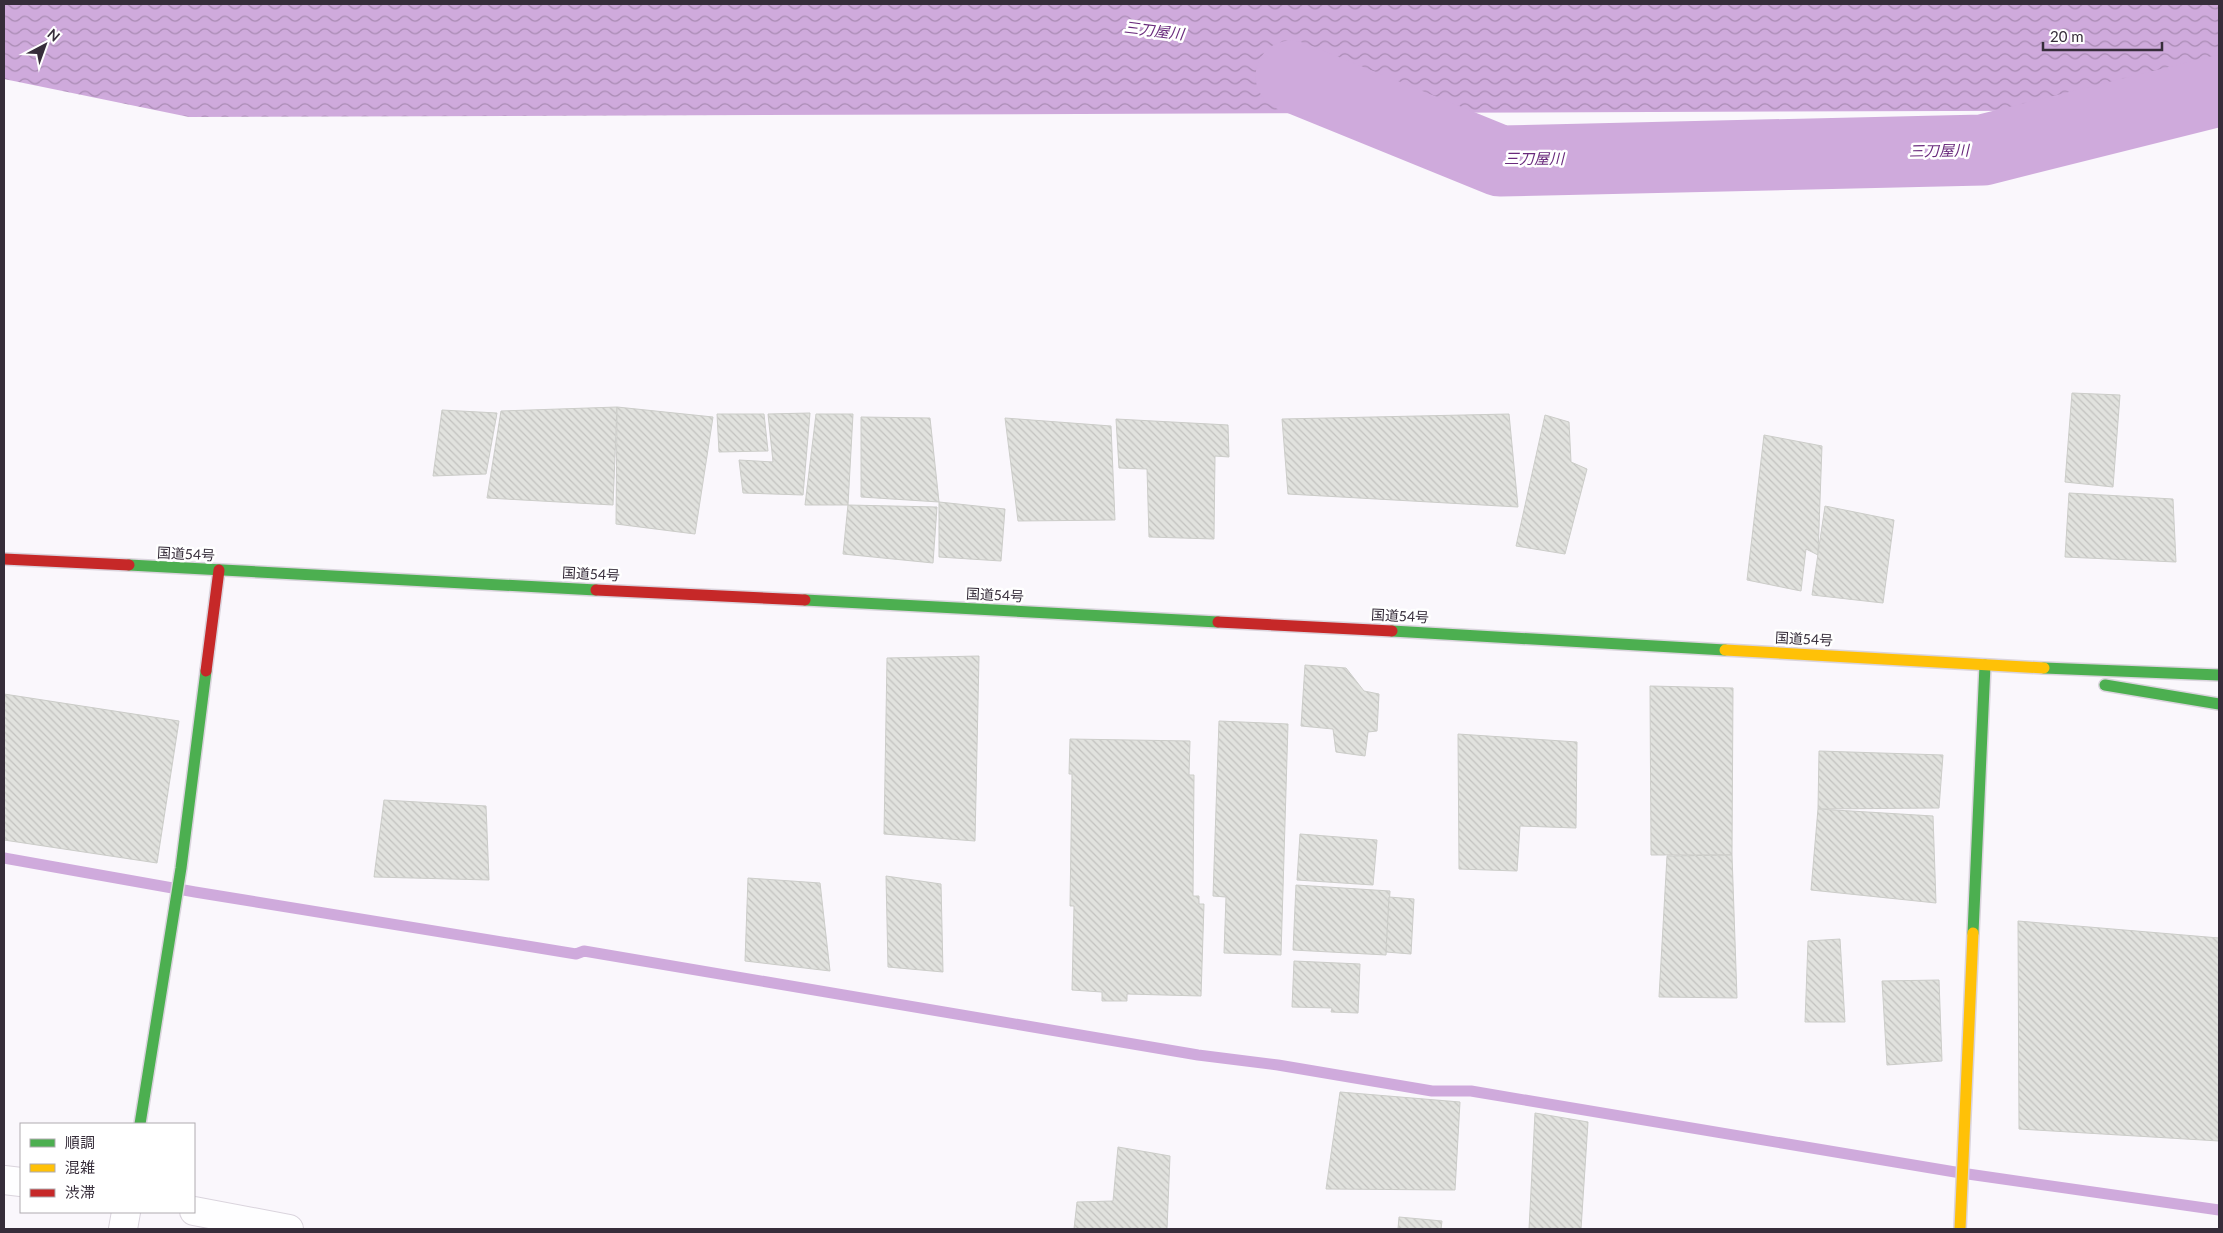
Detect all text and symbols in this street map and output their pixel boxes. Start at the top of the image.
water label: 三刀屋川 [1123,17,1187,43]
north arrow [20,20,70,70]
scale bar [2043,20,2162,52]
text: N [44,25,64,45]
text: 20 m [2050,27,2084,45]
water label: 三刀屋川 [1909,140,1971,160]
water label: 三刀屋川 [1504,149,1566,167]
street label: 国道54号 [156,543,216,564]
street label: 国道54号 [561,563,621,584]
street label: 国道54号 [965,584,1025,605]
street label: 国道54号 [1370,605,1430,626]
street label: 国道54号 [1774,628,1834,649]
legend [20,1123,195,1213]
text: 順調 [65,1133,95,1151]
text: 混雑 [65,1158,95,1176]
text: 渋滞 [65,1183,95,1201]

